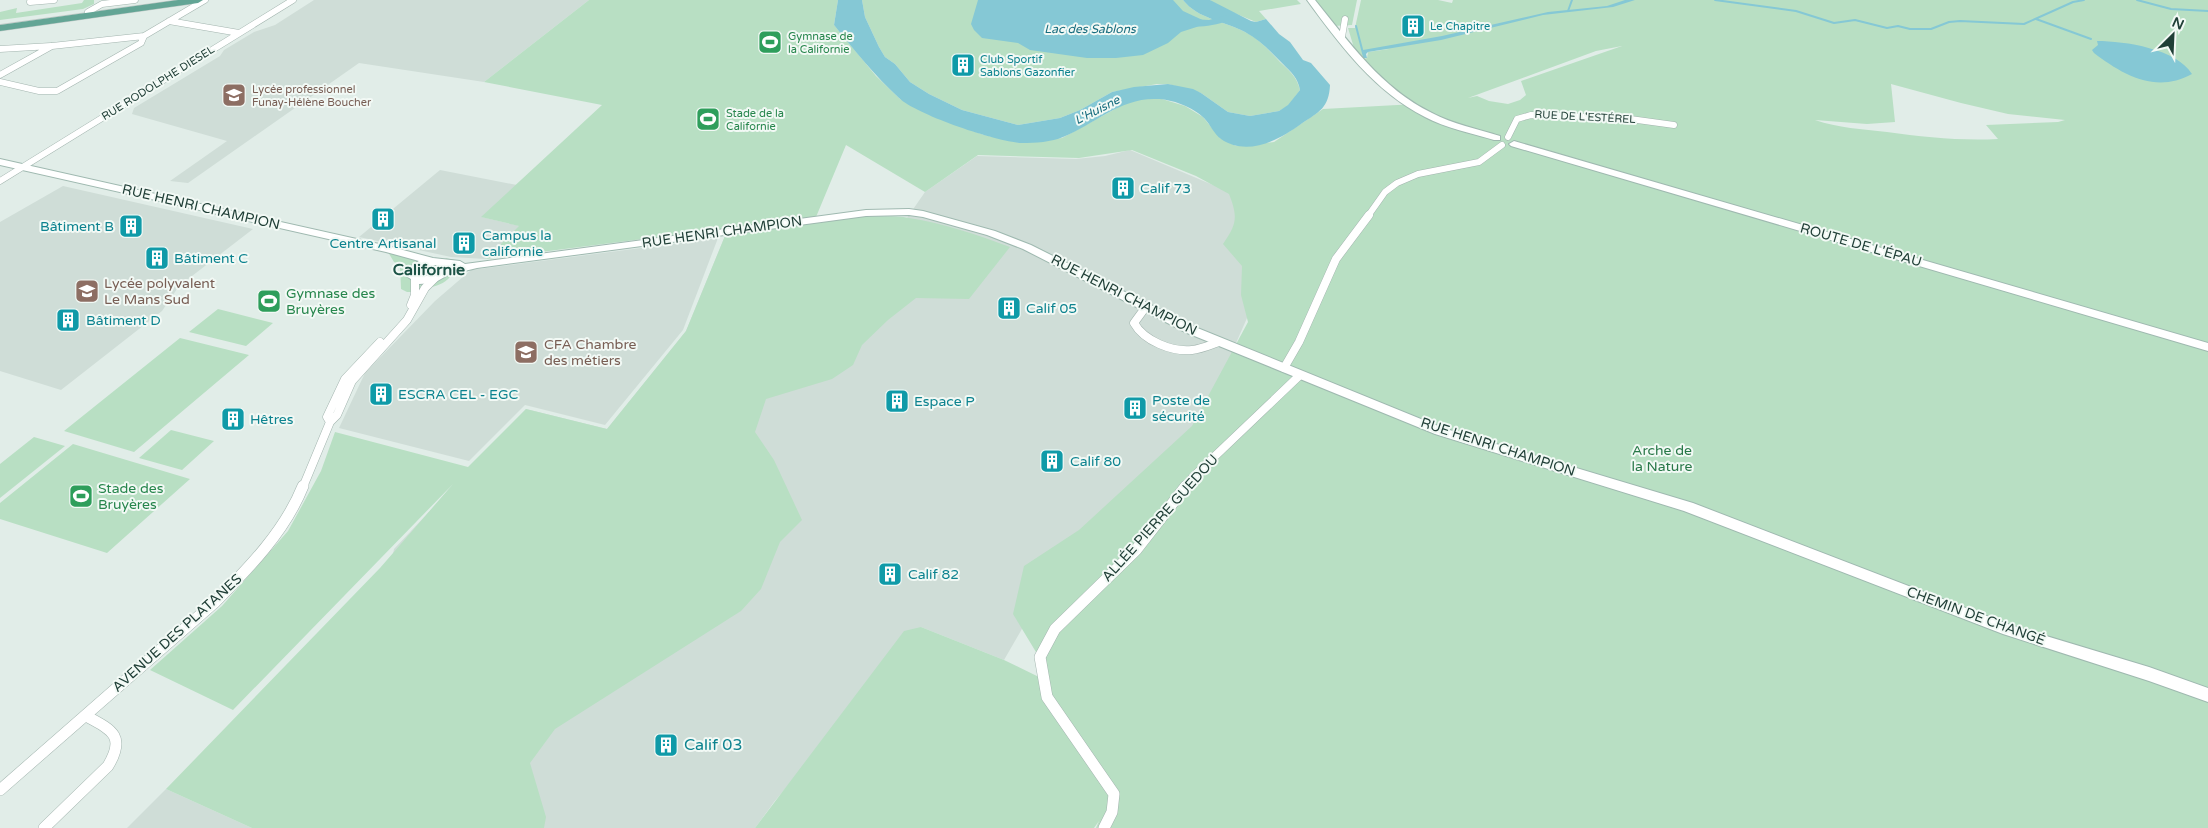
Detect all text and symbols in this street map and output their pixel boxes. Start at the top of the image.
north arrow [2148,10,2198,60]
building icon: Le Chapitre [1400,13,1426,39]
text: N [2169,14,2187,34]
place label: Le Chapitre [1430,20,1490,33]
water label: Lac des Sablons [1044,22,1137,36]
sports icon: Gymnase de la Californie [757,29,783,55]
place label: Gymnase de la Californie [788,30,853,56]
street label: RUE RODOLPHE DIESEL [99,43,217,123]
building icon: Club Sportif Sablons Gazonfier [950,52,976,78]
place label: Club Sportif Sablons Gazonfier [980,53,1076,79]
school or university icon: Lycée professionnel Funay-Hélène Boucher [221,82,247,108]
place label: Lycée professionnel Funay-Hélène Boucher [252,83,372,109]
water label: L'Huisne [1072,92,1123,127]
sports icon: Stade de la Californie [695,106,721,132]
place label: Stade de la Californie [726,107,784,133]
street label: RUE DE L'ESTÉREL [1534,107,1637,126]
building icon: Calif 73 [1110,175,1136,201]
place label: Calif 73 [1140,180,1191,197]
street label: RUE HENRI CHAMPION [120,181,282,233]
building icon: Centre Artisanal [370,206,396,232]
street label: RUE HENRI CHAMPION [641,212,803,252]
building icon: Bâtiment B [118,213,144,239]
place label: Bâtiment B [40,218,114,235]
street label: ROUTE DE L'ÉPAU [1798,219,1924,271]
place label: Campus la californie [482,227,552,260]
building icon: Campus la californie [451,230,477,256]
place label: Centre Artisanal [330,235,436,252]
building icon: Bâtiment C [144,245,170,271]
place label: Bâtiment C [174,250,248,267]
street label: RUE HENRI CHAMPION [1048,251,1200,339]
district label: Californie [393,260,465,280]
place label: Lycée polyvalent Le Mans Sud [104,275,216,308]
school or university icon: Lycée polyvalent Le Mans Sud [74,278,100,304]
place label: Gymnase des Bruyères [286,285,375,318]
sports icon: Gymnase des Bruyères [256,288,282,314]
building icon: Calif 05 [996,295,1022,321]
place label: Calif 05 [1026,300,1077,317]
building icon: Bâtiment D [55,307,81,333]
place label: Bâtiment D [86,312,161,329]
place label: CFA Chambre des métiers [544,336,637,369]
school or university icon: CFA Chambre des métiers [513,339,539,365]
building icon: ESCRA CEL - EGC [368,381,394,407]
place label: ESCRA CEL - EGC [398,386,518,403]
building icon: Espace P [884,388,910,414]
place label: Poste de sécurité [1152,392,1210,425]
place label: Espace P [914,393,975,410]
building icon: Poste de sécurité [1122,395,1148,421]
building icon: Hêtres [220,406,246,432]
place label: Hêtres [250,411,294,428]
street label: RUE HENRI CHAMPION [1418,414,1578,480]
park label: Arche de la Nature [1632,442,1693,475]
building icon: Calif 80 [1039,448,1065,474]
street label: ALLÉE PIERRE GUEDOU [1098,451,1222,585]
place label: Calif 80 [1070,453,1121,470]
place label: Stade des Bruyères [98,480,164,513]
sports icon: Stade des Bruyères [68,483,94,509]
building icon: Calif 82 [877,561,903,587]
place label: Calif 82 [908,566,959,583]
street label: AVENUE DES PLATANES [109,570,245,696]
street label: CHEMIN DE CHANGÉ [1904,583,2048,649]
building icon: Calif 03 [653,732,679,758]
place label: Calif 03 [684,735,742,755]

